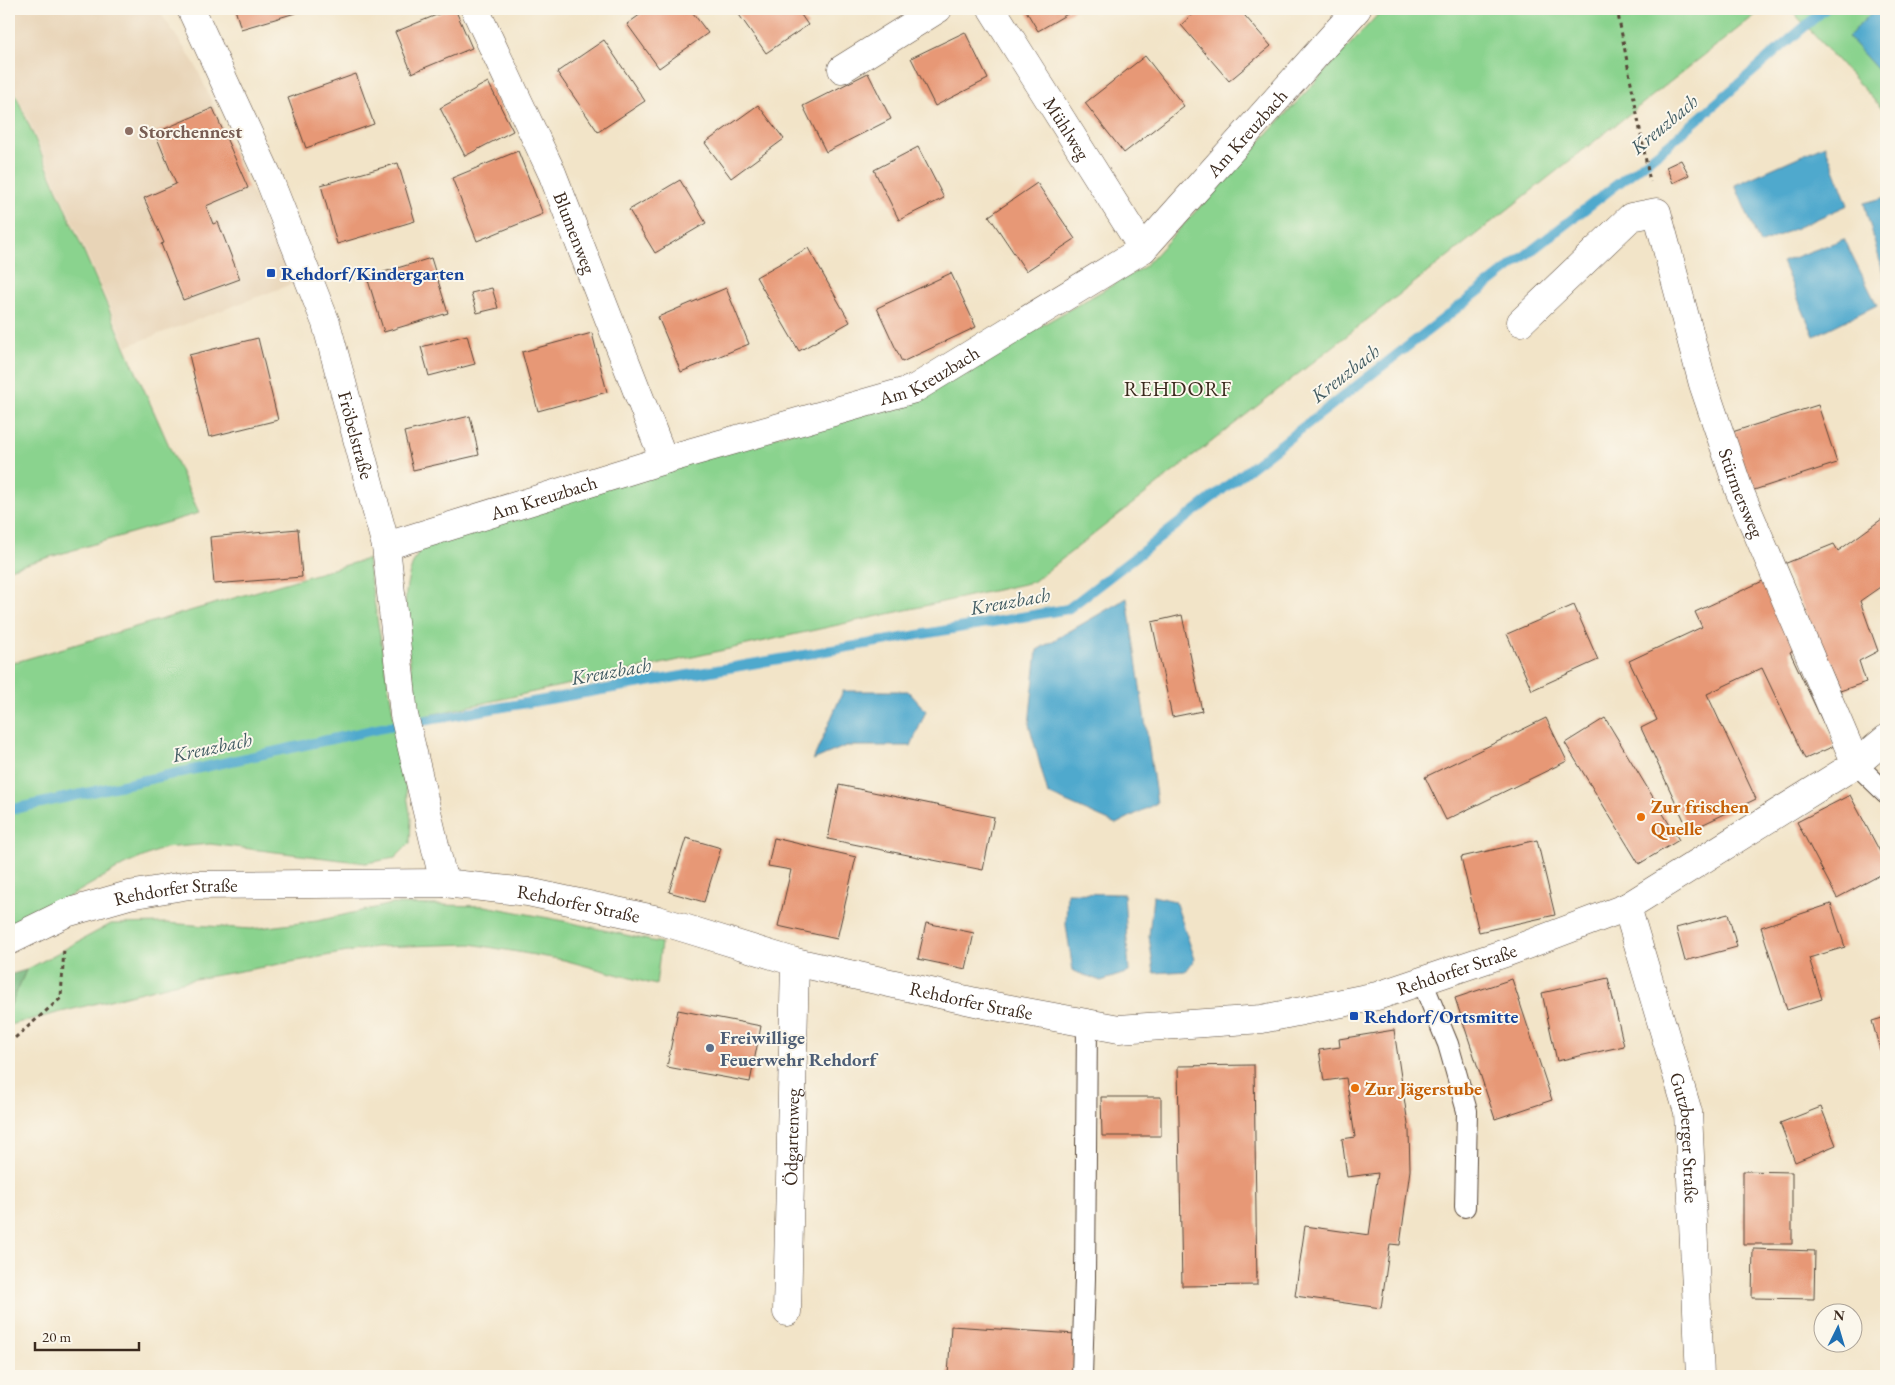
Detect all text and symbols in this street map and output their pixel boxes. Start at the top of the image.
street label: Am Kreuzbach [1200,83,1293,183]
water label: Kreuzbach [1624,88,1703,161]
street label: Mühlweg [1038,92,1097,165]
place label: Storchennest [139,119,242,144]
marker: Storchennest [123,125,135,137]
street label: Blumenweg [548,188,603,278]
place label: Rehdorf/Kindergarten [281,261,465,286]
marker: Rehdorf/Kindergarten [265,267,277,279]
water label: Kreuzbach [1304,338,1385,409]
street label: Am Kreuzbach [875,340,984,411]
district label: REHDORF [1124,375,1232,402]
street label: Fröbelstraße [332,388,380,482]
street label: Stürmersweg [1713,445,1771,542]
street label: Am Kreuzbach [486,469,600,526]
water label: Kreuzbach [967,581,1052,621]
water label: Kreuzbach [568,651,653,691]
water label: Kreuzbach [169,726,254,768]
place label: Zur frischen Quelle [1651,794,1750,841]
marker: Zur frischen Quelle [1635,811,1647,823]
street label: Rehdorfer Straße [111,872,238,911]
street label: Rehdorfer Straße [516,878,642,928]
street label: Rehdorfer Straße [1393,937,1520,1001]
street label: Rehdorfer Straße [907,975,1035,1025]
place label: Rehdorf/Ortsmitte [1364,1004,1519,1029]
marker: Rehdorf/Ortsmitte [1348,1010,1360,1022]
place label: Freiwillige Feuerwehr Rehdorf [720,1025,878,1072]
marker: Freiwillige Feuerwehr Rehdorf [704,1042,716,1054]
street label: Gutzberger Straße [1664,1069,1705,1204]
place label: Zur Jägerstube [1365,1076,1482,1101]
marker: Zur Jägerstube [1349,1082,1361,1094]
street label: Ödgartenweg [777,1087,805,1186]
north arrow [1812,1302,1862,1352]
text: N [1833,1306,1846,1325]
scale bar [35,1320,139,1352]
text: 20 m [42,1327,71,1346]

